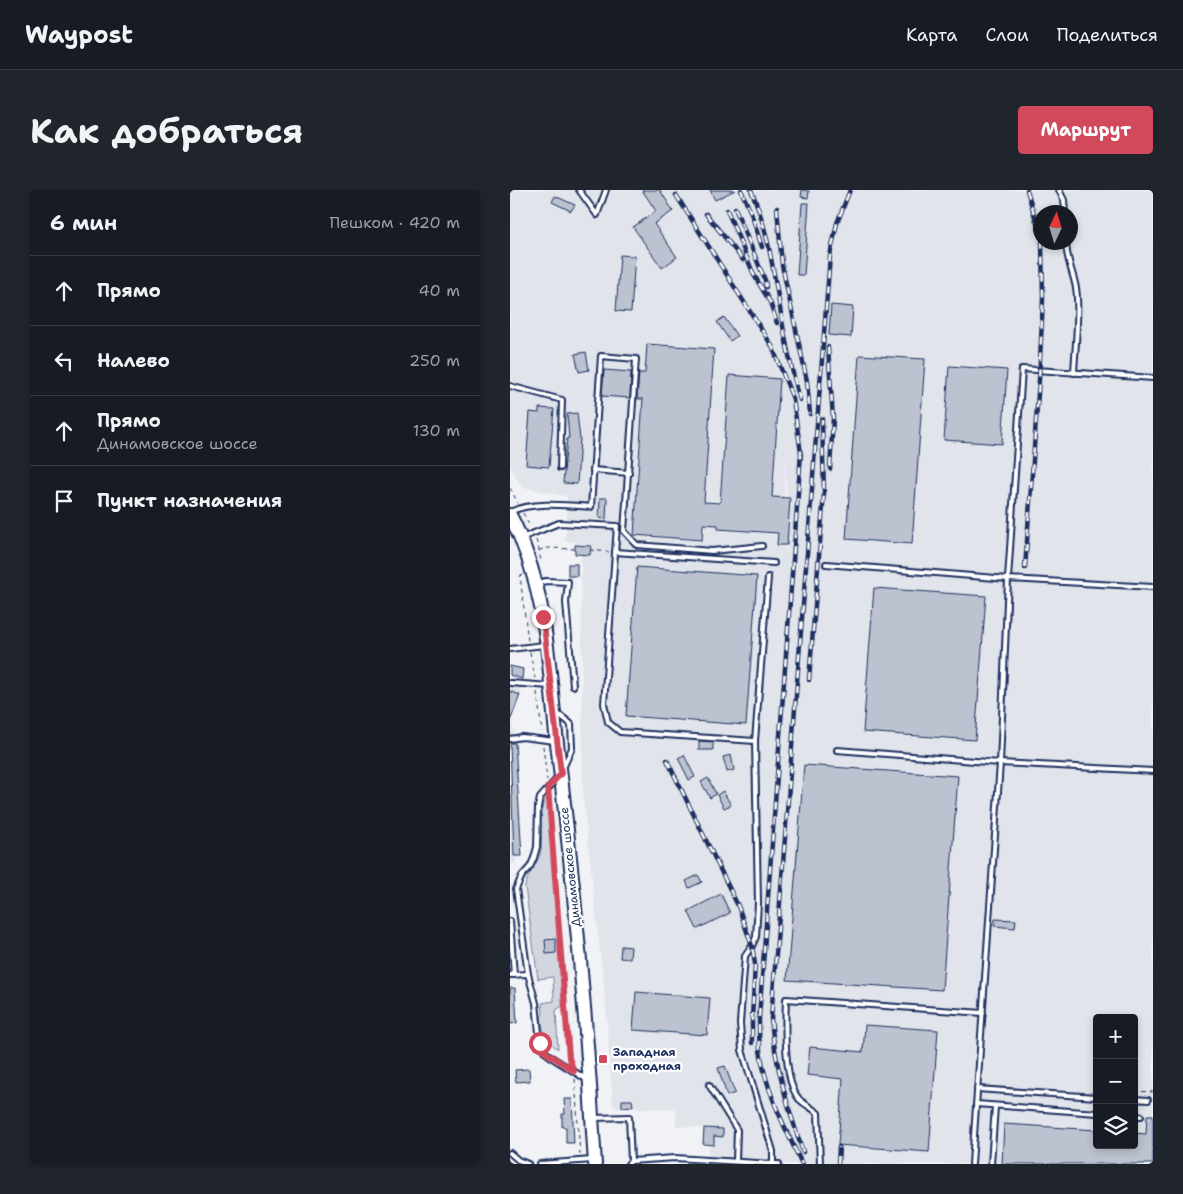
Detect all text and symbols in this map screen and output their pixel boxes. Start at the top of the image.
text: Waypost [25,19,133,51]
text: Карта [906,23,957,47]
text: Слои [985,23,1029,47]
text: Поделиться [1057,23,1158,47]
button: Маршрут [1018,106,1153,154]
text: Как добраться [30,107,303,154]
north arrow [1033,205,1078,250]
text: 6 мин [50,209,117,237]
text: Пешком · 420 m [330,212,460,233]
icon: ahead [50,277,78,305]
text: Прямо [97,278,161,303]
text: 40 m [418,280,460,301]
icon: left [50,347,78,375]
text: Налево [97,348,170,373]
text: 250 m [409,350,460,371]
text: Прямо [97,408,161,433]
icon: ahead [50,417,78,445]
text: 130 m [413,420,460,441]
text: Динамовское шоссе [97,433,258,454]
icon: arrive [50,487,78,515]
text: Пункт назначения [97,488,282,513]
route end [532,606,555,629]
street label: Динамовское шоссе [556,806,584,928]
map controls [1093,1014,1138,1149]
button: + [1093,1014,1138,1059]
route start [529,1032,552,1055]
place label: Западная проходная [613,1044,681,1074]
marker: Западная проходная [597,1053,609,1065]
button: − [1093,1059,1138,1104]
button: layers [1093,1104,1138,1149]

